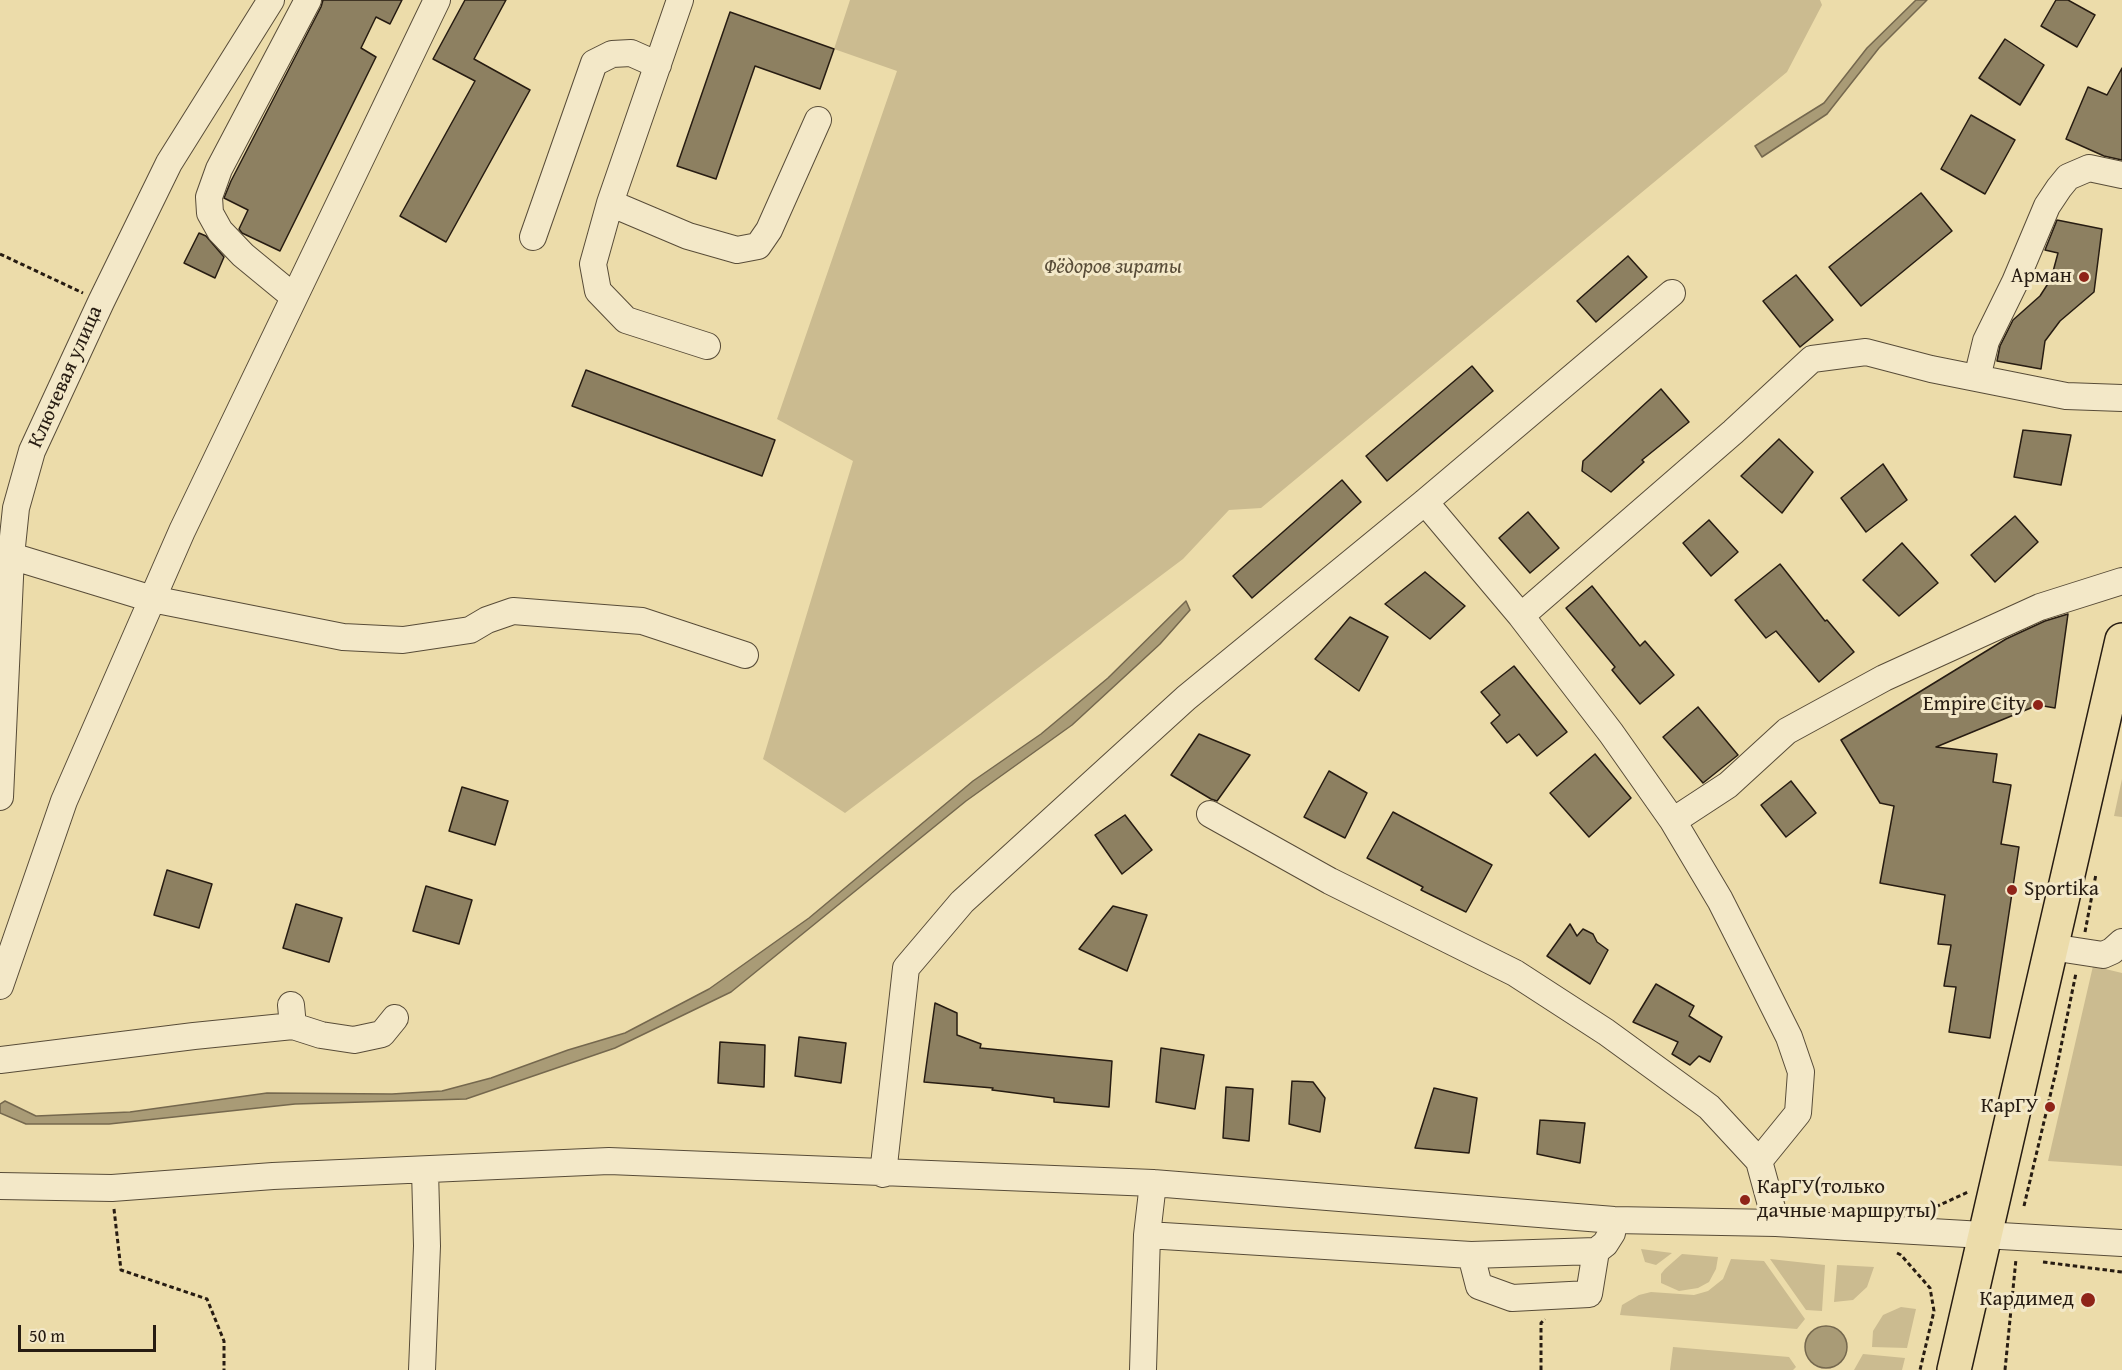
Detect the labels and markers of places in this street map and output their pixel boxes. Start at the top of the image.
place label: Арман [2011,264,2072,290]
marker: Арман [2077,270,2091,284]
place label: Empire City [1923,692,2026,718]
marker: Empire City [2031,698,2045,712]
place label: Sportika [2024,877,2099,903]
marker: Sportika [2005,883,2019,897]
place label: КарГУ [1981,1094,2038,1120]
marker: КарГУ [2043,1100,2057,1114]
place label: КарГУ(только дачные маршруты) [1757,1175,1937,1225]
marker: КарГУ(только дачные маршруты) [1738,1193,1752,1207]
place label: Кардимед [1980,1287,2074,1313]
marker: Кардимед [2079,1291,2097,1309]

